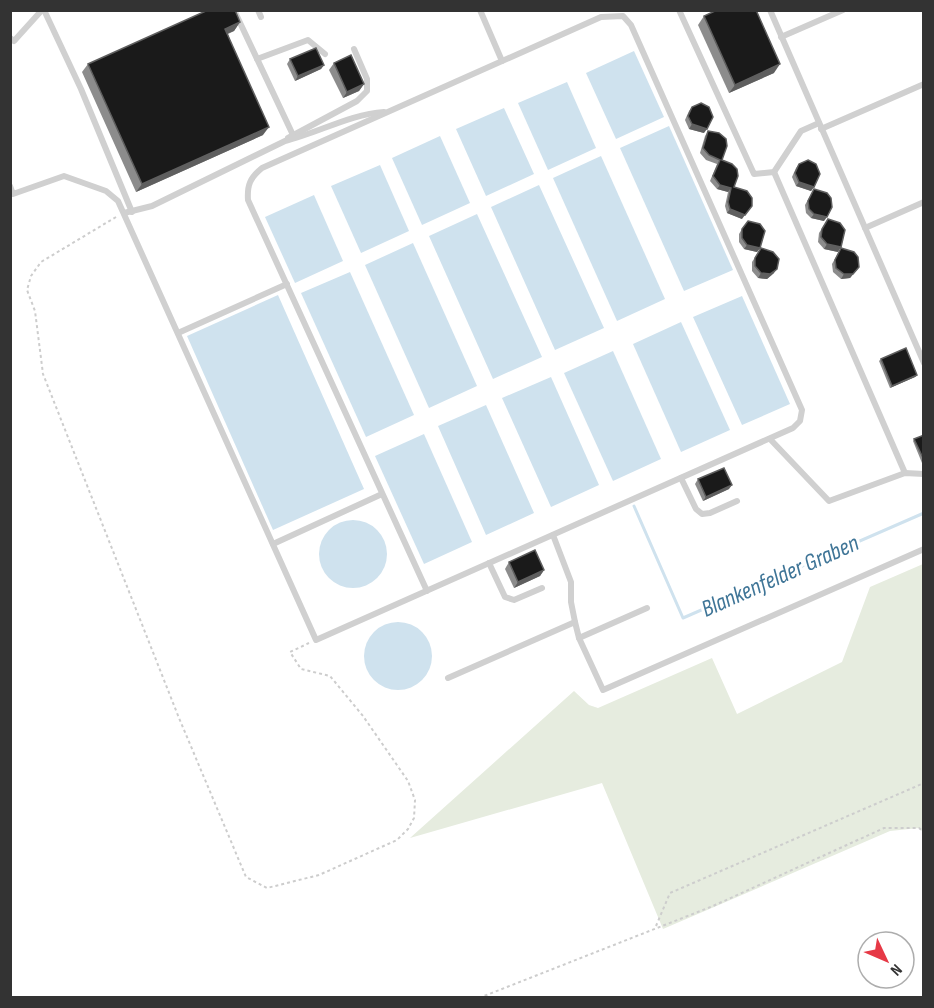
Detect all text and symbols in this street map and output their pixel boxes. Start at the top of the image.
water label: Blankenfelder Graben [697,528,863,624]
north arrow [856,930,916,990]
text: N [886,960,906,979]

